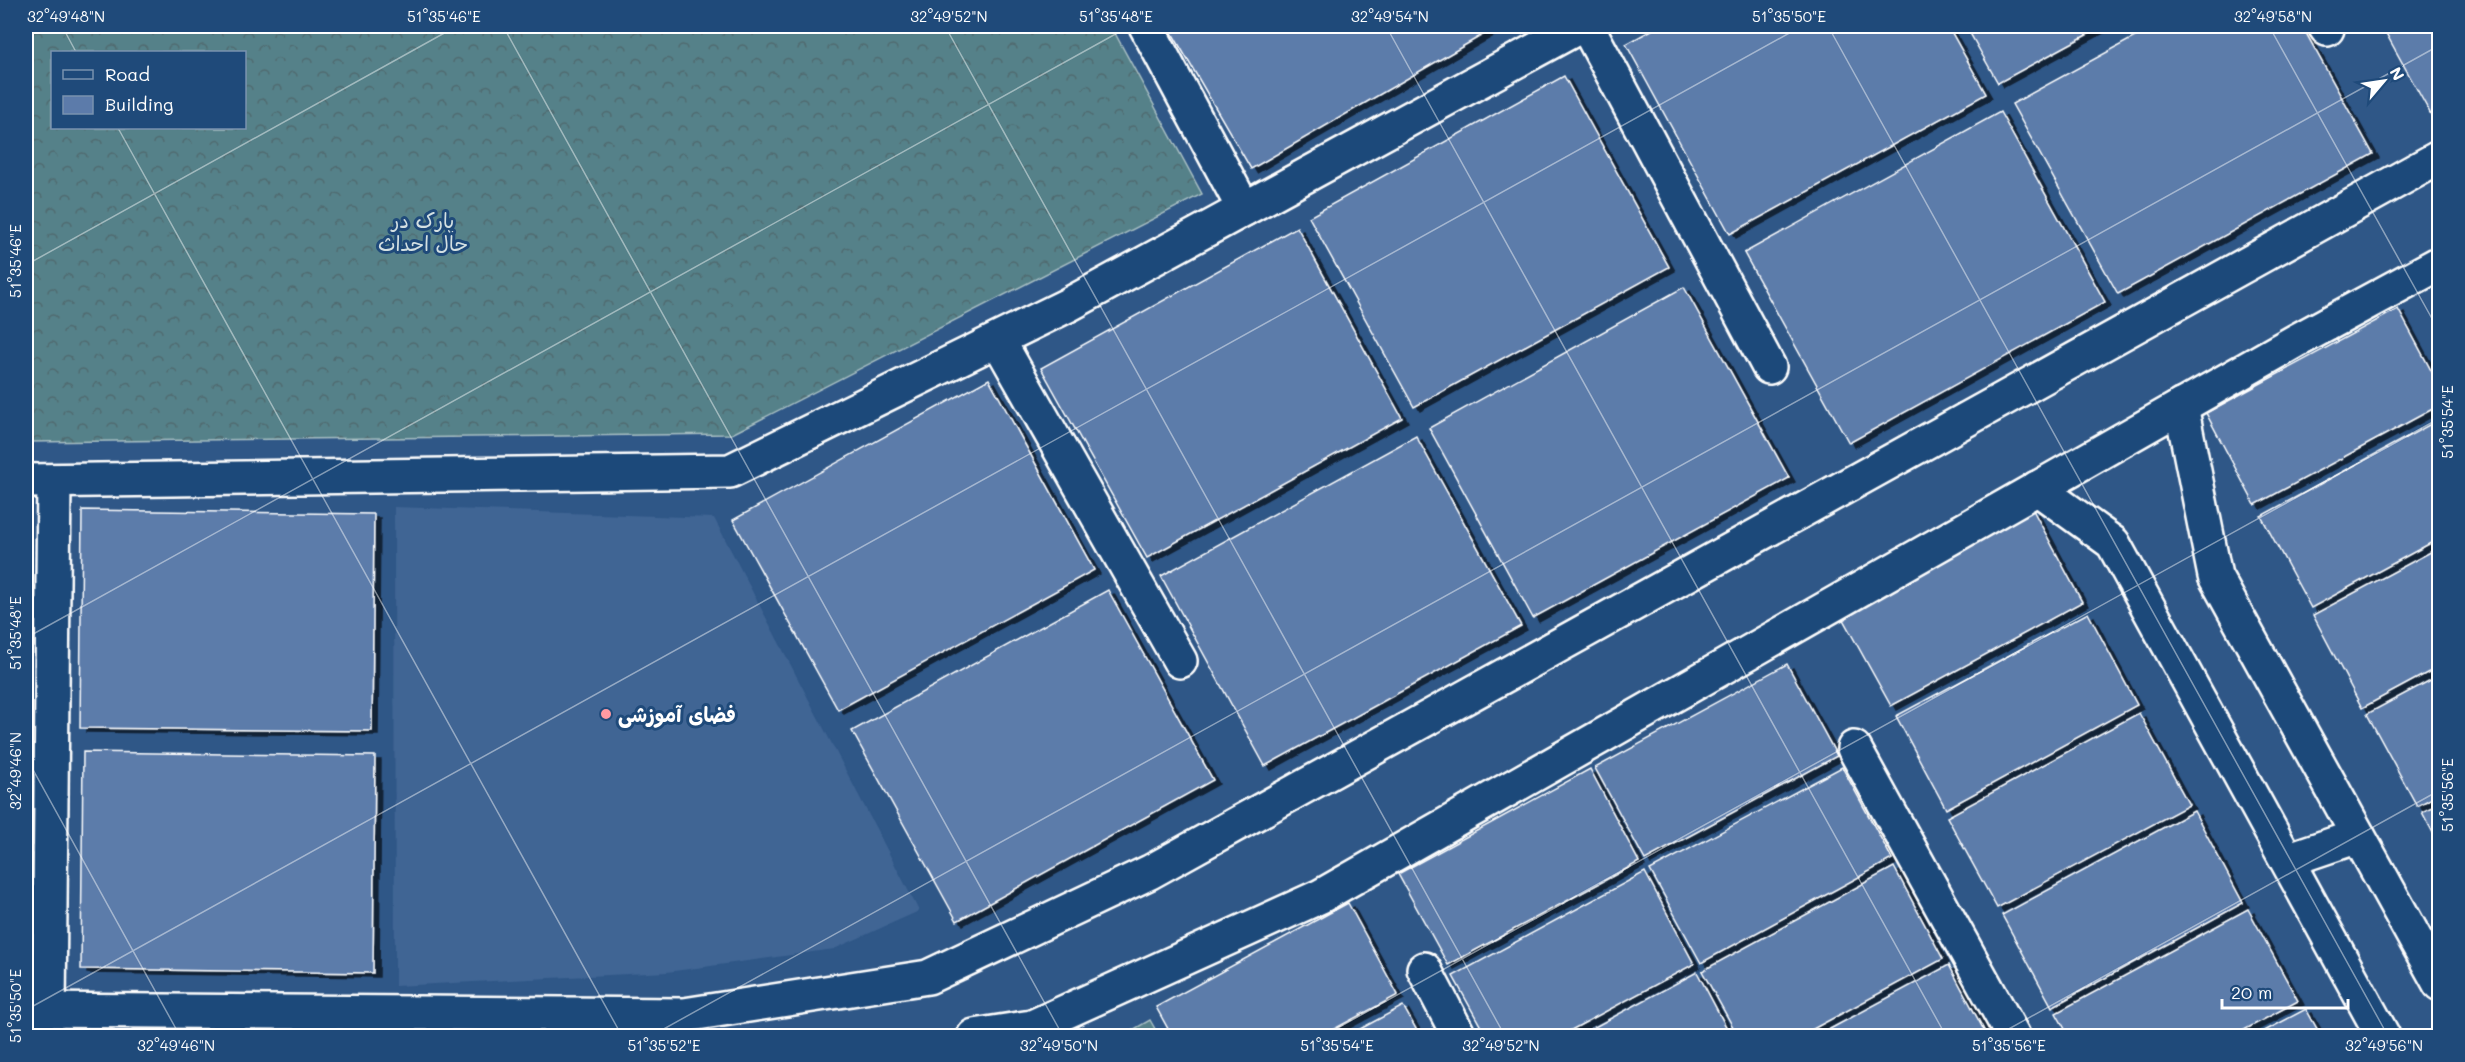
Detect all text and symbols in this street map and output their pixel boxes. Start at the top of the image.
text: 32°49'48"N [27,6,105,26]
text: 51°35'46"E [407,6,481,26]
text: 32°49'52"N [910,6,988,26]
text: 51°35'48"E [1079,6,1153,26]
text: 32°49'54"N [1351,6,1429,26]
text: 51°35'50"E [1752,6,1826,26]
text: 32°49'58"N [2234,6,2312,26]
legend [51,51,246,129]
north arrow [2354,51,2414,111]
text: Road [105,62,150,86]
text: N [2385,63,2410,84]
text: Building [105,92,173,116]
park label: پارک در حال احداث [378,207,468,256]
text: 51°35'46"E [5,224,25,298]
text: 51°35'54"E [2437,385,2457,459]
text: 51°35'48"E [5,596,25,670]
place label: فضای آموزشی [618,701,736,728]
marker: فضای آموزشی [599,707,613,721]
text: 32°49'46"N [5,732,25,810]
text: 51°35'56"E [2437,758,2457,832]
text: 51°35'50"E [5,969,25,1043]
scale bar [2222,972,2348,1010]
text: 20 m [2231,980,2272,1004]
text: 32°49'46"N [137,1035,215,1055]
text: 51°35'52"E [627,1035,701,1055]
text: 32°49'50"N [1020,1035,1098,1055]
text: 51°35'54"E [1300,1035,1374,1055]
text: 32°49'52"N [1462,1035,1540,1055]
text: 51°35'56"E [1972,1035,2046,1055]
text: 32°49'56"N [2345,1035,2423,1055]

